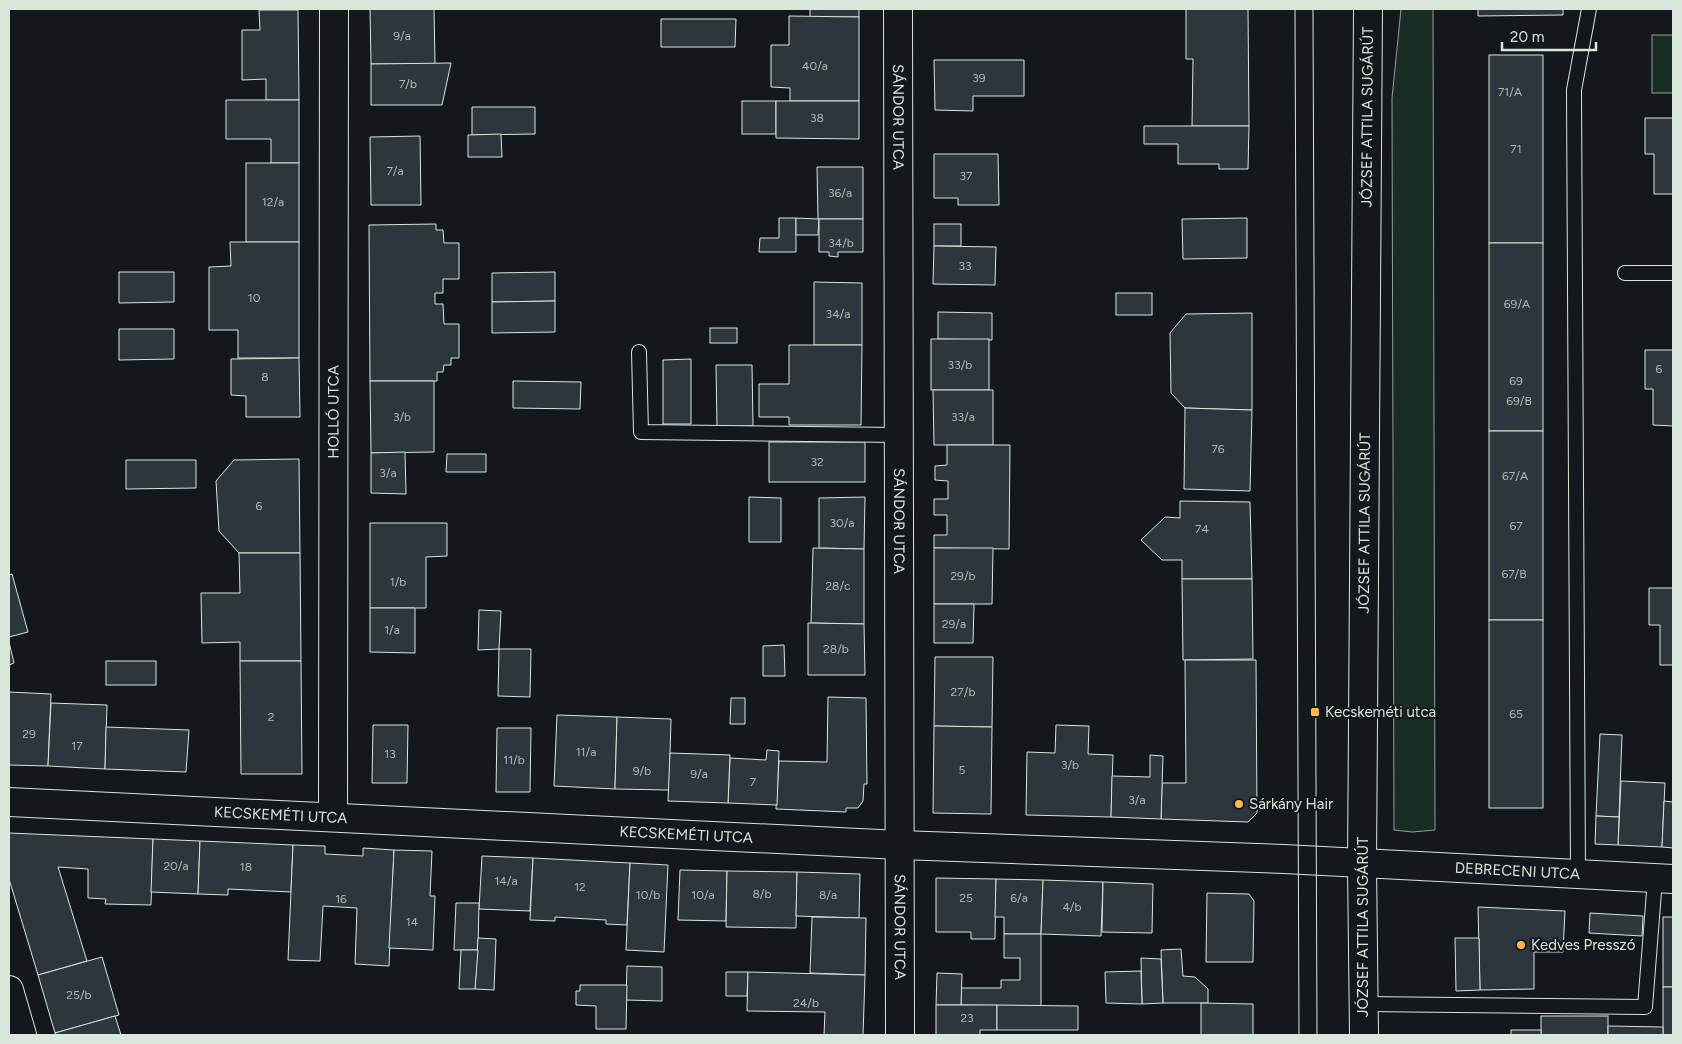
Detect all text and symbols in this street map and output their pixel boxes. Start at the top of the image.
scale bar [1502,20,1596,52]
street label: JÓZSEF ATTILA SUGÁRÚT [1358,26,1377,207]
text: 20 m [1510,28,1544,46]
house number: 9/a [393,29,411,43]
house number: 40/a [802,59,828,73]
street label: SÁNDOR UTCA [889,64,907,170]
house number: 39 [972,71,986,85]
house number: 7/b [399,77,417,91]
house number: 71/A [1498,85,1522,99]
house number: 38 [810,111,824,125]
house number: 71 [1510,142,1522,156]
house number: 7/a [386,164,404,178]
house number: 37 [960,169,973,183]
house number: 36/a [828,186,852,200]
house number: 12/a [262,195,284,209]
house number: 34/b [828,236,854,250]
house number: 33 [958,259,972,273]
house number: 10 [248,291,261,305]
house number: 69/A [1504,297,1530,311]
house number: 34/a [826,307,850,321]
house number: 33/b [948,358,972,372]
house number: 6 [1656,362,1663,376]
street label: HOLLÓ UTCA [324,365,343,459]
house number: 8 [261,370,269,384]
house number: 69 [1509,374,1523,388]
house number: 69/B [1506,394,1532,408]
house number: 3/b [393,410,411,424]
house number: 33/a [951,410,975,424]
street label: JÓZSEF ATTILA SUGÁRÚT [1355,432,1374,613]
house number: 76 [1211,442,1225,456]
house number: 32 [810,455,824,469]
house number: 3/a [379,466,397,480]
street label: SÁNDOR UTCA [890,468,908,574]
house number: 67/A [1502,469,1528,483]
house number: 6 [256,499,263,513]
house number: 30/a [829,516,855,530]
house number: 67 [1509,519,1523,533]
house number: 74 [1195,522,1209,536]
house number: 67/B [1501,567,1527,581]
house number: 29/b [950,569,976,583]
house number: 1/b [390,575,406,589]
house number: 28/c [825,579,851,593]
house number: 29/a [942,617,966,631]
house number: 1/a [384,623,400,637]
house number: 28/b [823,642,849,656]
house number: 27/b [951,685,975,699]
place label: Kecskeméti utca [1325,703,1436,721]
marker: Kecskeméti utca [1309,706,1321,718]
house number: 65 [1509,707,1523,721]
house number: 2 [268,710,274,724]
house number: 29 [22,727,36,741]
house number: 17 [71,739,83,753]
house number: 11/a [576,745,596,759]
house number: 13 [384,747,396,761]
house number: 11/b [503,753,525,767]
house number: 3/b [1061,758,1079,772]
house number: 5 [959,763,966,777]
house number: 9/b [633,764,651,778]
house number: 9/a [690,767,708,781]
house number: 7 [750,775,757,789]
house number: 3/a [1128,793,1146,807]
place label: Sárkány Hair [1249,795,1333,813]
marker: Sárkány Hair [1233,798,1245,810]
street label: KECSKEMÉTI UTCA [214,803,348,827]
street label: KECSKEMÉTI UTCA [619,822,753,847]
street label: JÓZSEF ATTILA SUGÁRÚT [1354,836,1372,1017]
house number: 20/a [163,859,189,873]
street label: DEBRECENI UTCA [1454,859,1581,883]
house number: 18 [240,860,252,874]
house number: 14/a [494,874,518,888]
street label: SÁNDOR UTCA [891,874,909,980]
house number: 12 [574,880,586,894]
house number: 8/b [752,887,772,901]
house number: 10/b [636,888,660,902]
house number: 10/a [691,888,715,902]
house number: 8/a [819,888,837,902]
house number: 25 [959,891,973,905]
house number: 6/a [1010,891,1028,905]
house number: 16 [335,892,347,906]
house number: 4/b [1062,900,1082,914]
house number: 14 [406,915,419,929]
place label: Kedves Presszó [1531,936,1636,954]
marker: Kedves Presszó [1515,939,1527,951]
house number: 25/b [66,988,92,1002]
house number: 24/b [793,996,819,1010]
house number: 23 [960,1011,974,1025]

